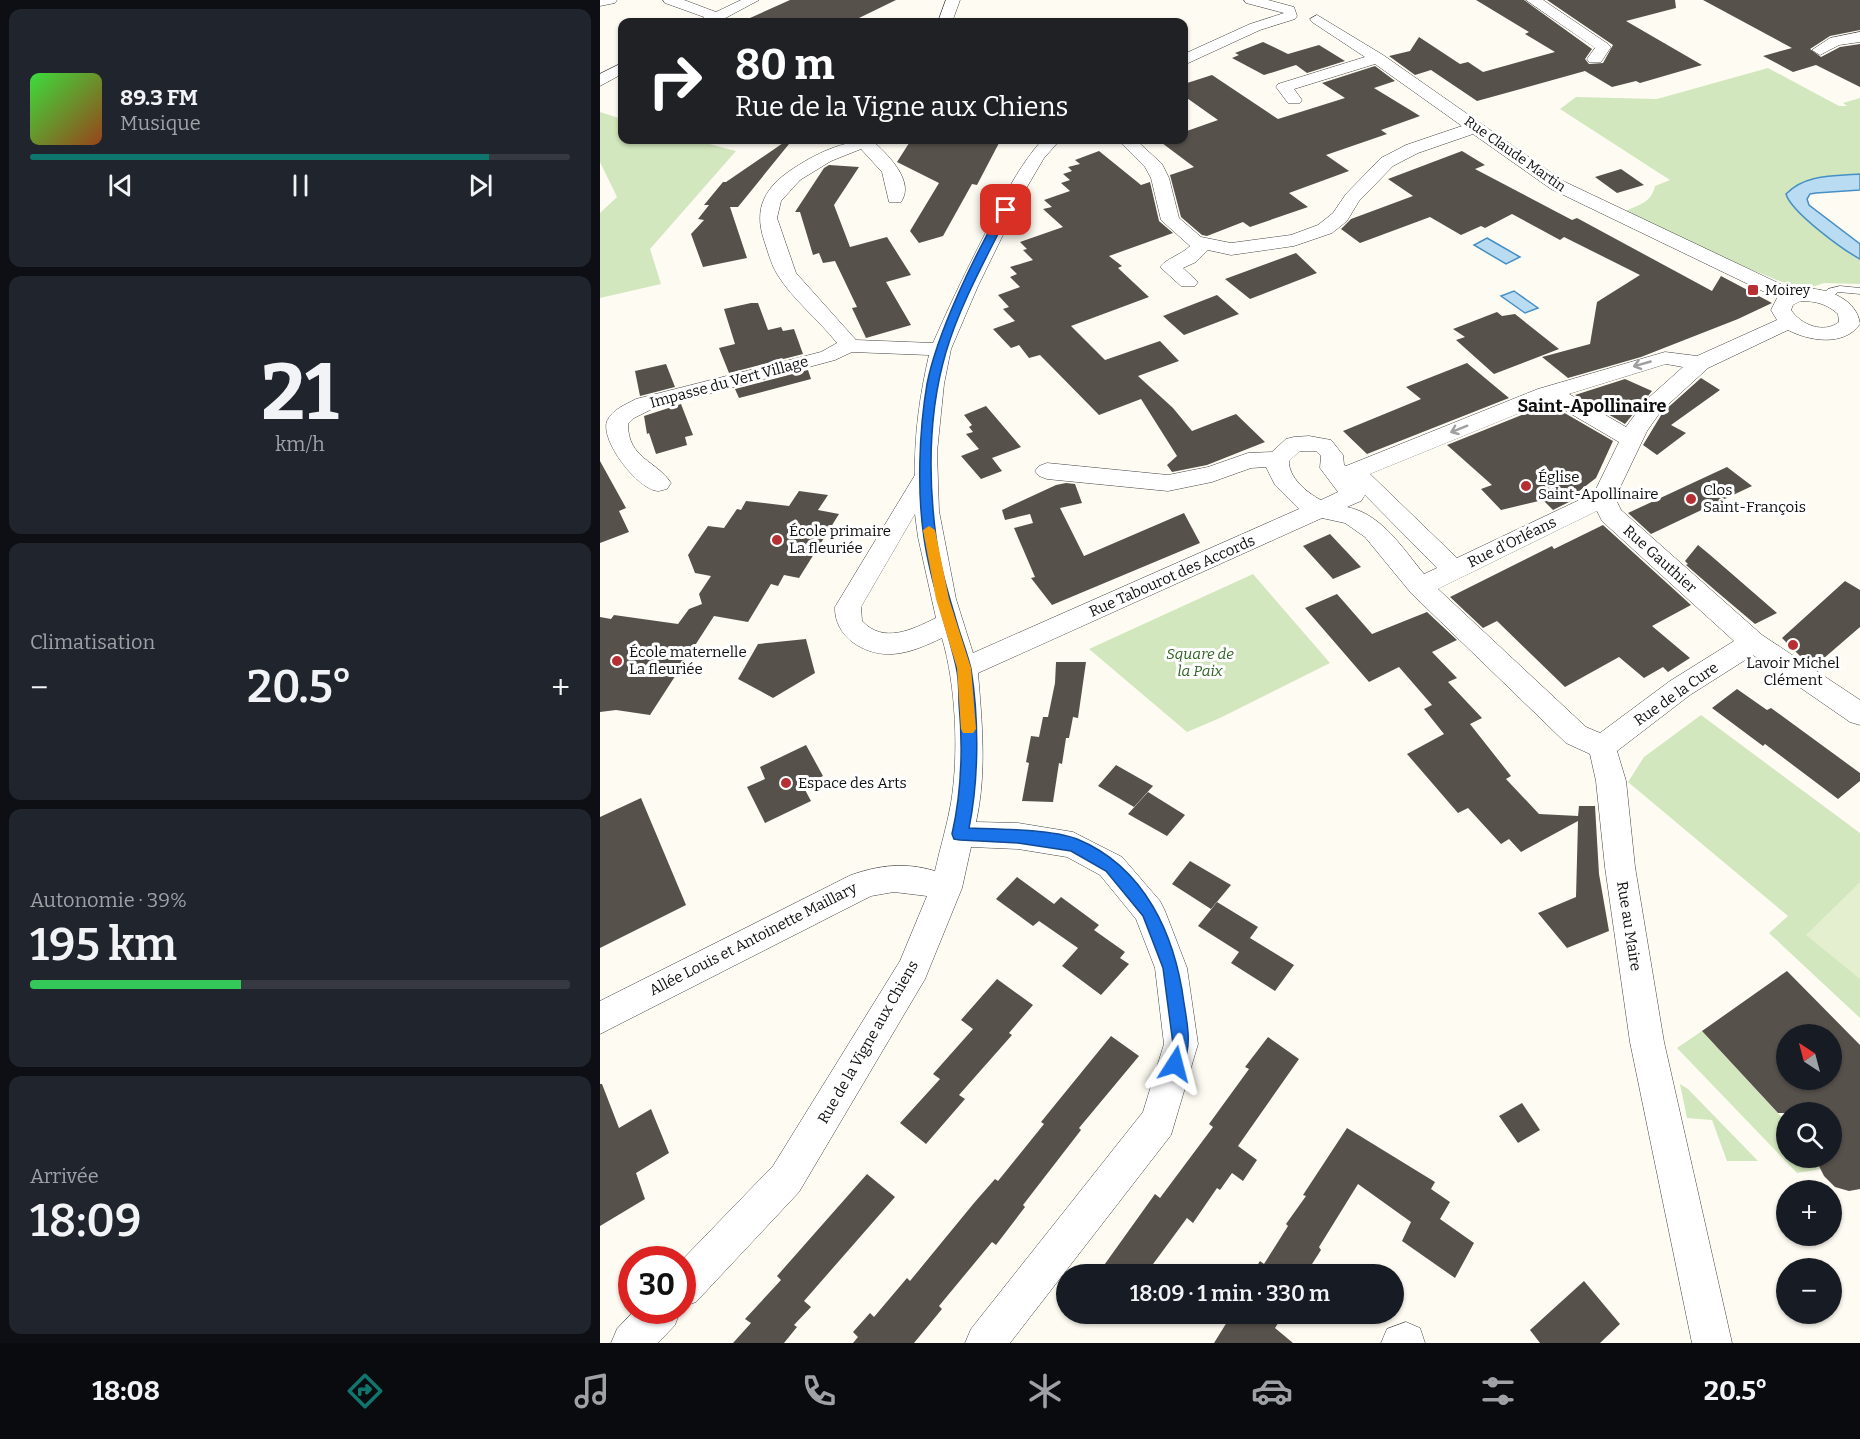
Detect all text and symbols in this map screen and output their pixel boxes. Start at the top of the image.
text: 80 m [735,40,835,90]
icon: right [636,42,714,120]
text: 89.3 FM [120,84,198,111]
text: Rue de la Vigne aux Chiens [735,91,1068,123]
text: Musique [120,111,201,135]
street label: Rue Claude Martin [1461,113,1569,195]
icon: previous [104,169,137,202]
icon: pause [284,169,317,202]
icon: next [464,169,497,202]
pin [980,184,1031,235]
icon: arrive [989,193,1022,226]
place label: Moirey [1765,282,1811,299]
marker: Moirey [1746,283,1760,297]
text: 21 [261,346,339,440]
street label: Impasse du Vert Village [648,352,810,412]
one-way arrow [1633,359,1652,370]
district label: Saint-Apollinaire [1518,395,1667,417]
one-way arrow [1450,424,1469,435]
text: km/h [275,432,325,456]
place label: Église Saint-Apollinaire [1538,468,1658,503]
marker: Église Saint-Apollinaire [1519,479,1533,493]
place label: Clos Saint-François [1703,481,1806,516]
marker: Clos Saint-François [1684,492,1698,506]
street label: Rue d'Orléans [1465,513,1559,571]
street label: Rue Gauthier [1620,521,1701,597]
place label: École primaire La fleuriée [789,522,891,557]
street label: Rue Tabourot des Accords [1086,531,1258,621]
marker: École primaire La fleuriée [770,533,784,547]
text: Climatisation [30,630,155,654]
marker: Lavoir Michel Clément [1786,638,1800,652]
place label: École maternelle La fleuriée [629,643,747,678]
park label: Square de la Paix [1166,645,1234,680]
marker: École maternelle La fleuriée [610,654,624,668]
place label: Lavoir Michel Clément [1746,654,1840,689]
street label: Rue de la Cure [1630,658,1722,730]
text: 20.5° [247,660,352,714]
text: − [30,668,48,708]
text: + [551,668,570,708]
place label: Espace des Arts [798,774,907,792]
marker: Espace des Arts [779,776,793,790]
street label: Allée Louis et Antoinette Maillary [646,879,860,999]
street label: Rue au Maire [1613,880,1645,972]
text: Autonomie · 39% [30,888,187,912]
text: 195 km [30,918,177,972]
street label: Rue de la Vigne aux Chiens [814,957,922,1127]
north arrow [1776,1024,1842,1090]
map controls [1776,1024,1842,1324]
position arrow [1143,1032,1207,1096]
button: search [1776,1102,1842,1168]
text: Arrivée [30,1164,99,1188]
button: + [1776,1180,1842,1246]
text: 18:09 [30,1194,141,1248]
speed limit sign: 30 [618,1246,696,1324]
button: − [1776,1258,1842,1324]
text: 18:09 · 1 min · 330 m [1130,1280,1330,1307]
icon: directions [344,1370,386,1412]
icon: music [571,1370,613,1412]
icon: phone [798,1370,840,1412]
icon: climate [1024,1370,1066,1412]
icon: car [1251,1370,1293,1412]
icon: filters [1477,1370,1519,1412]
text: 18:08 [92,1375,160,1407]
text: 20.5° [1704,1375,1768,1407]

